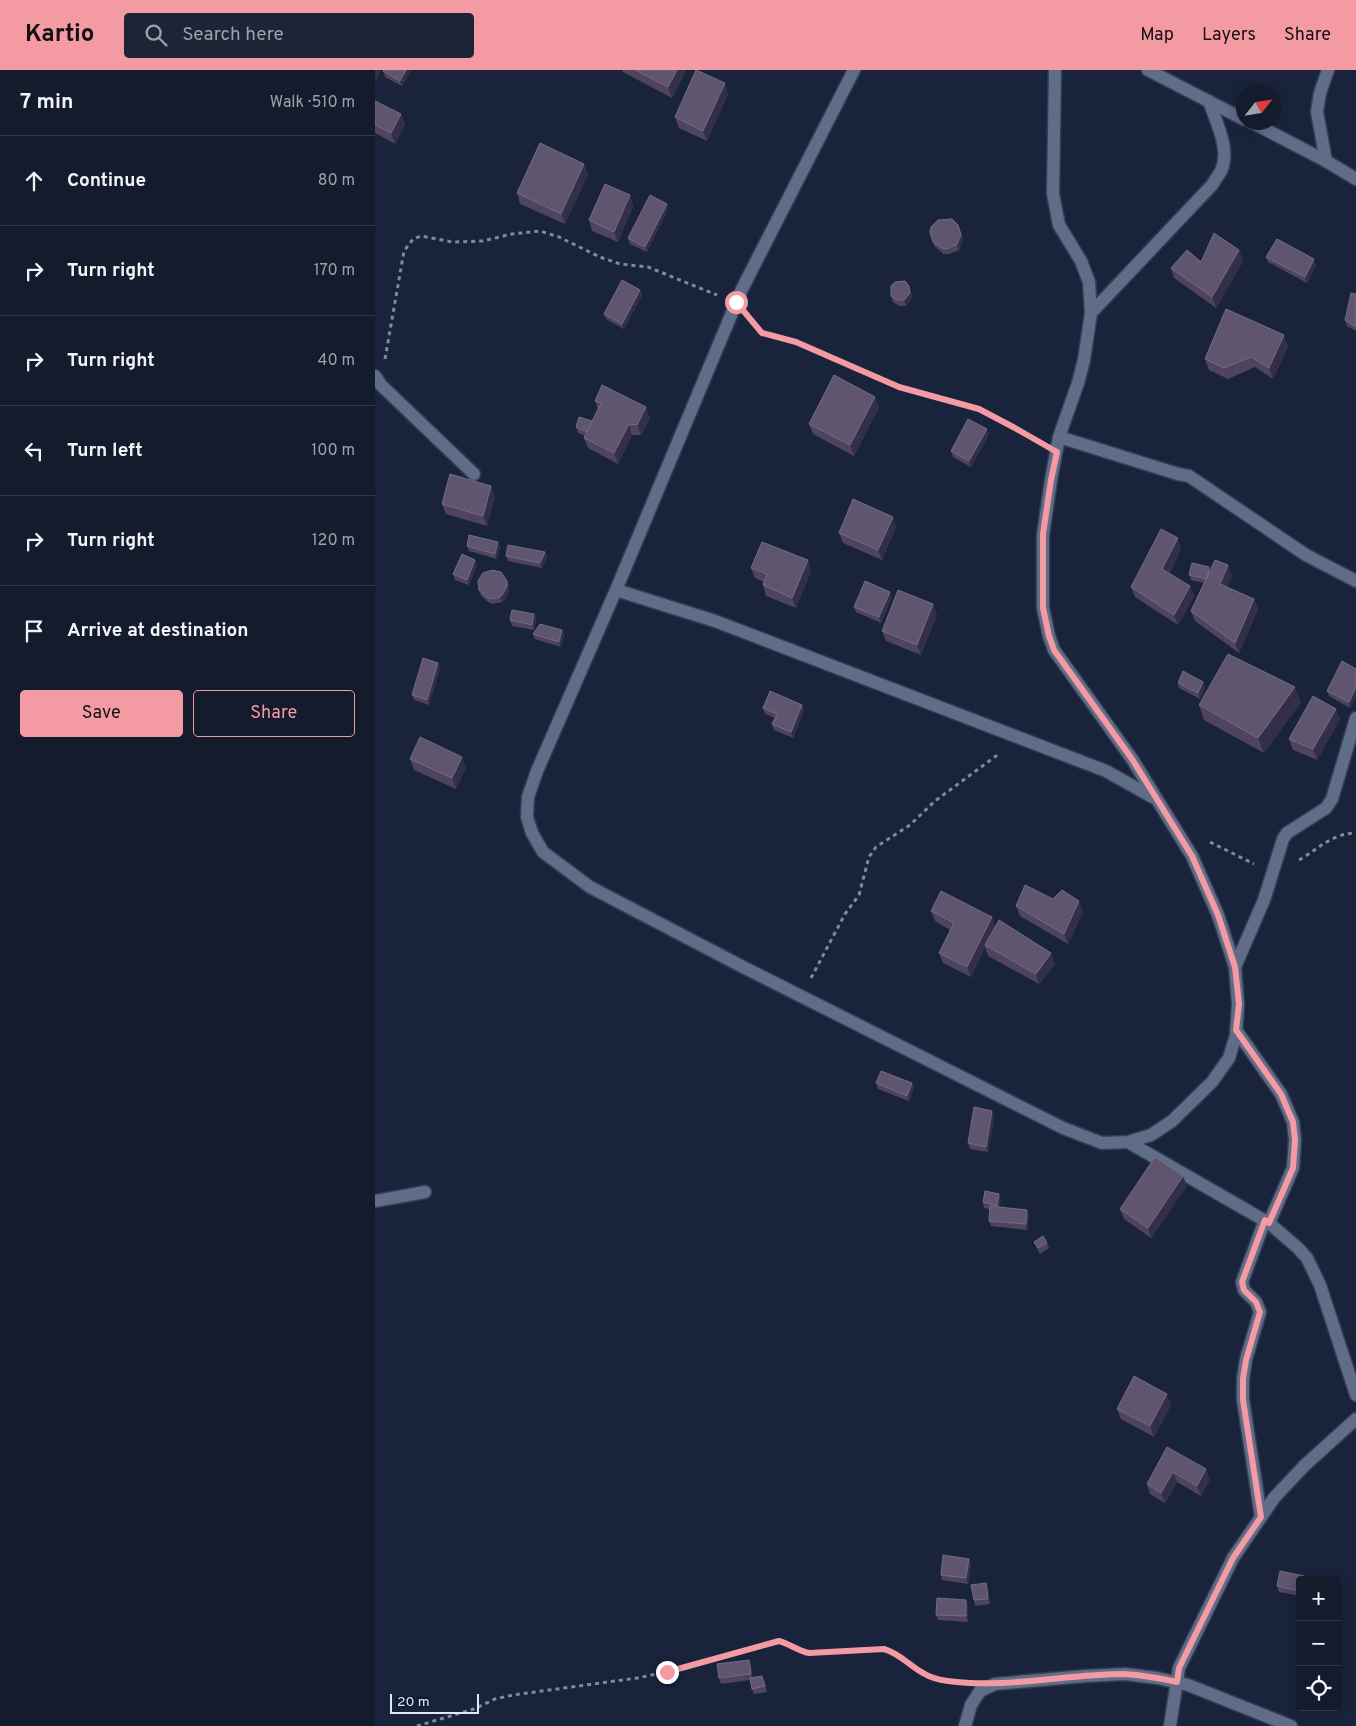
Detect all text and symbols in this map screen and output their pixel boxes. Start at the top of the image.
search box [124,13,474,58]
text: Kartio [25,20,94,50]
icon: search [142,21,170,49]
text: Search here [182,23,284,47]
text: Map [1140,24,1174,47]
text: Layers [1202,24,1256,47]
text: Share [1284,24,1331,47]
north arrow [1236,85,1281,130]
text: 7 min [20,89,73,116]
text: Walk · 510 m [270,93,355,113]
icon: ahead [20,167,48,195]
text: Continue [67,169,146,193]
text: 80 m [318,171,355,191]
icon: right [20,257,48,285]
text: Turn right [67,259,155,283]
text: 170 m [314,261,355,281]
route start [725,291,748,314]
icon: right [20,347,48,375]
text: Turn right [67,349,155,373]
text: 40 m [317,351,355,371]
icon: left [20,437,48,465]
text: Turn left [67,439,143,463]
text: 100 m [311,441,355,461]
icon: right [20,527,48,555]
text: Turn right [67,529,155,553]
text: 120 m [312,531,355,551]
icon: arrive [20,617,48,645]
text: Arrive at destination [67,619,248,643]
button: Save [20,690,183,737]
button: Share [193,690,355,737]
map controls [1296,1576,1341,1711]
button: + [1296,1576,1341,1621]
button: − [1296,1621,1341,1666]
route end [656,1661,679,1684]
button: locate [1296,1666,1341,1711]
scale bar [390,1691,479,1714]
text: 20 m [397,1694,430,1711]

